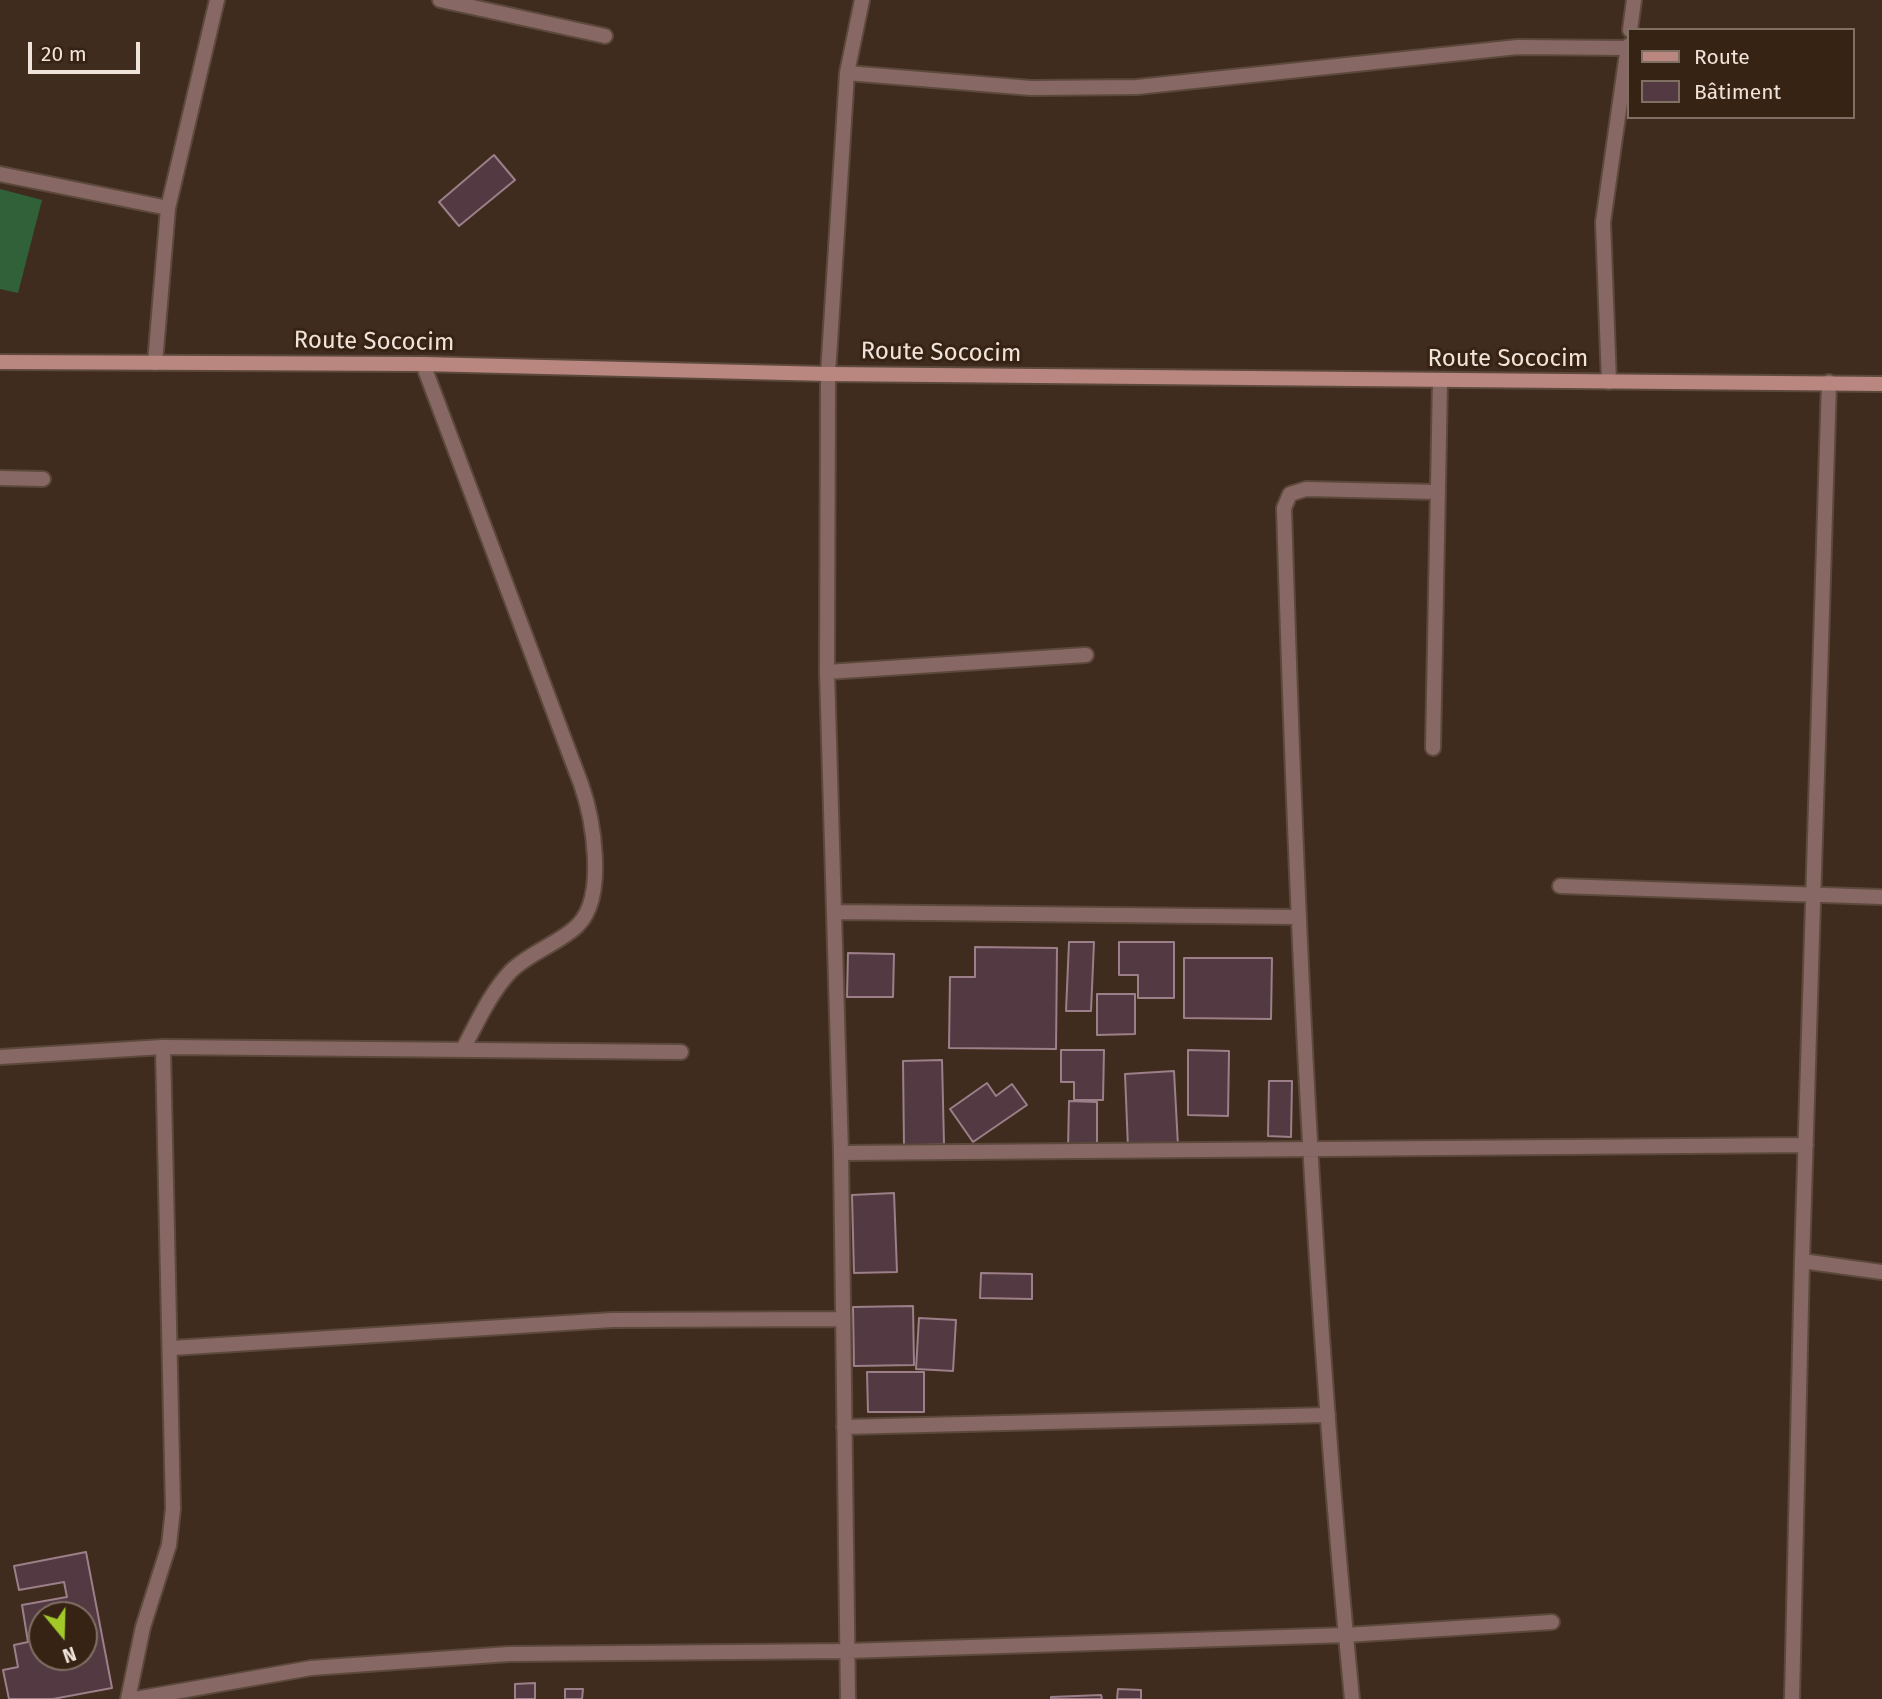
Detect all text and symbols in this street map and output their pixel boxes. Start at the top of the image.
scale bar [32,28,144,72]
legend [1626,28,1854,119]
text: 20 m [41,41,87,67]
text: Route [1694,44,1750,70]
text: Bâtiment [1694,79,1781,105]
street label: Route Sococim [293,326,455,358]
street label: Route Sococim [860,337,1022,369]
street label: Route Sococim [1428,345,1588,373]
north arrow [28,1601,98,1671]
text: N [60,1642,79,1667]

